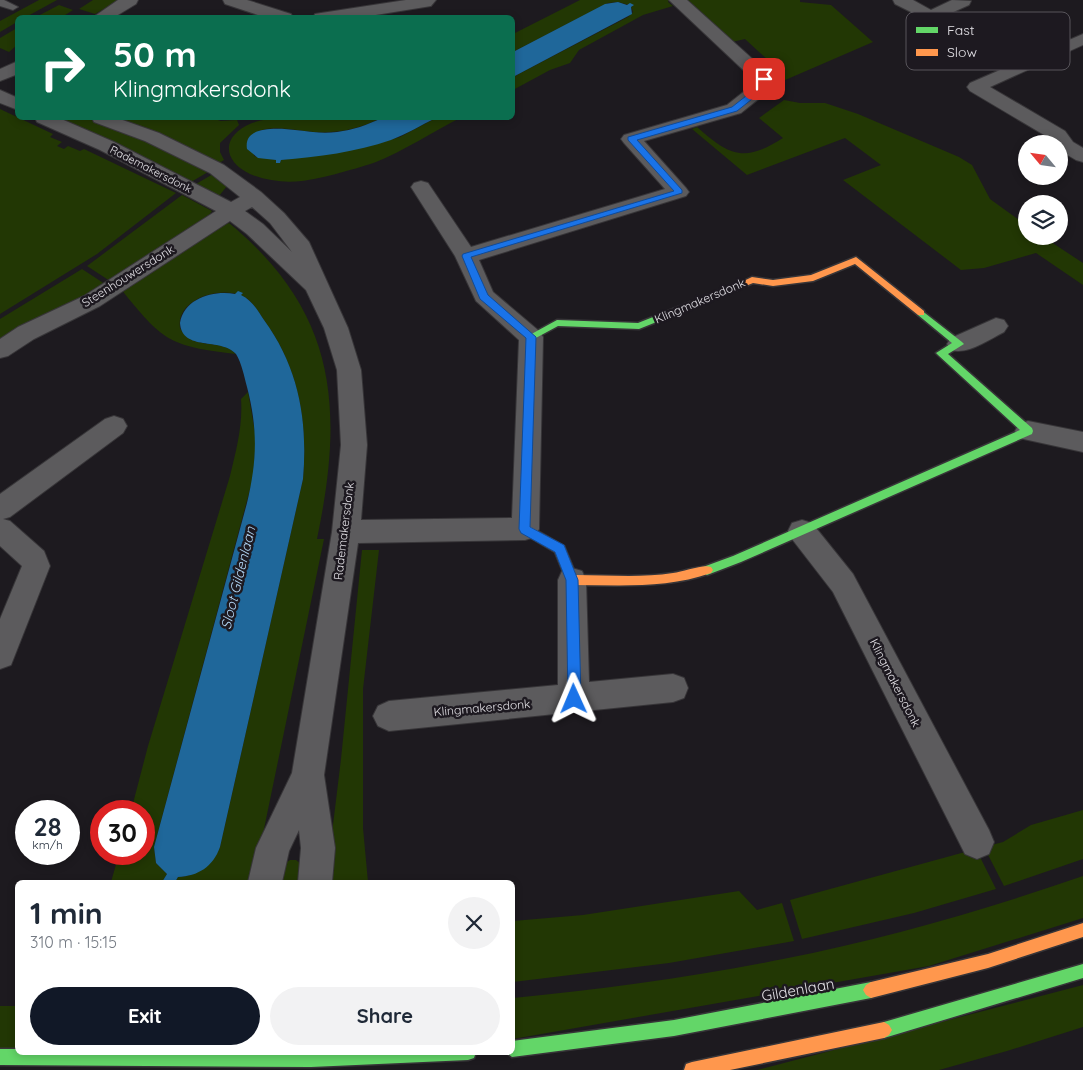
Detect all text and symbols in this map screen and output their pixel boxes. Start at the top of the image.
legend [906,12,1070,70]
text: Fast [947,21,975,39]
text: 50 m [113,32,197,76]
icon: right [30,35,95,100]
text: Slow [947,43,977,61]
pin [743,58,785,100]
icon: arrive [750,65,778,93]
text: Klingmakersdonk [113,75,291,103]
north arrow [1018,135,1068,185]
map controls [1018,135,1068,245]
street label: Rademakersdonk [108,142,195,196]
button: layers [1018,195,1068,245]
street label: Steenhouwersdonk [79,241,177,310]
street label: Klingmakersdonk [652,275,747,326]
street label: Rademakersdonk [330,481,357,581]
water label: Sloot Gildenlaan [217,524,260,631]
street label: Klingmakersdonk [867,636,924,729]
position arrow [547,672,599,724]
street label: Klingmakersdonk [433,696,531,719]
speed limit sign: 30 [90,800,155,865]
text: 28 [34,811,61,842]
text: km/h [32,837,63,852]
text: 1 min [30,894,103,932]
button: close [448,897,500,949]
text: 310 m · 15:15 [30,932,117,952]
street label: Gildenlaan [760,974,836,1005]
button: Exit [30,987,260,1045]
button: Share [270,987,500,1045]

